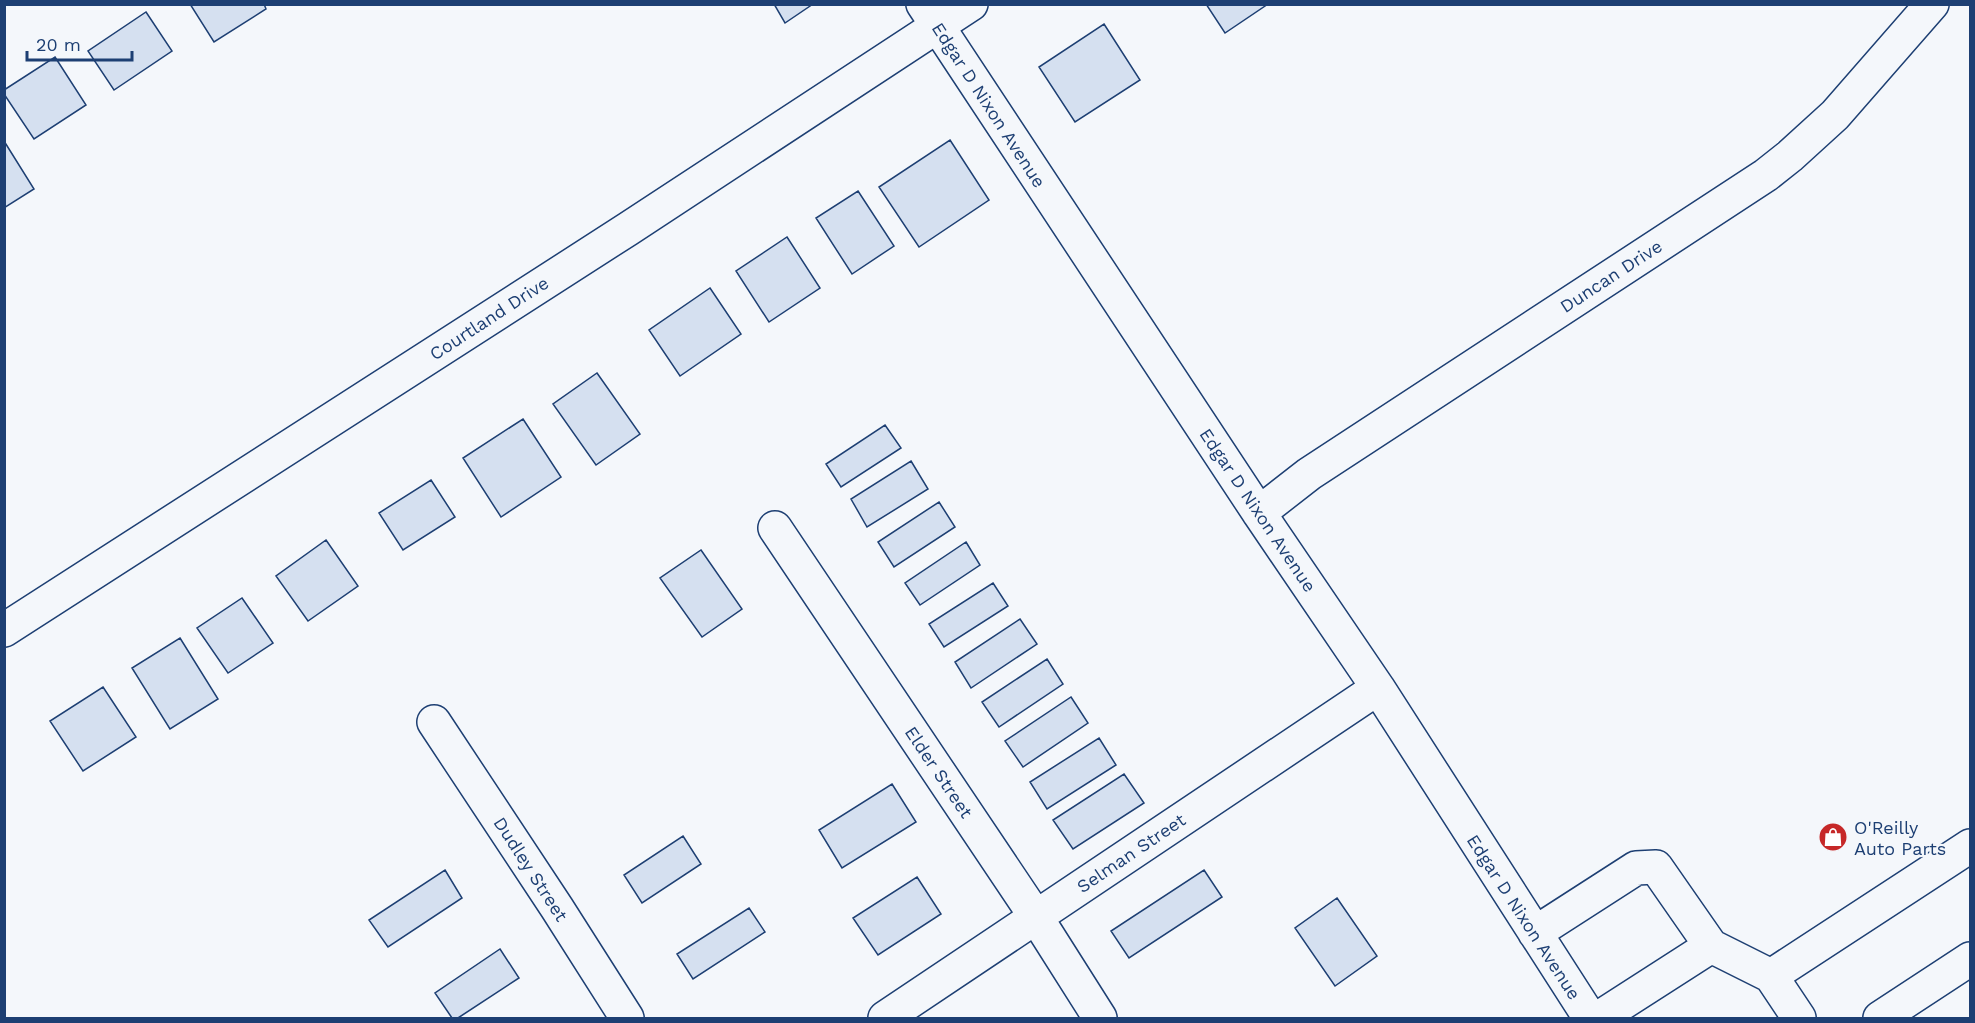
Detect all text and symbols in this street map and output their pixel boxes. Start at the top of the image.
street label: Edgar D Nixon Avenue [928,19,1050,191]
scale bar [27,24,132,62]
text: 20 m [36,34,81,55]
street label: Duncan Drive [1556,235,1666,317]
street label: Courtland Drive [426,272,552,364]
street label: Edgar D Nixon Avenue [1195,424,1321,596]
street label: Elder Street [901,722,978,822]
street label: Selman Street [1073,809,1190,897]
street label: Dudley Street [490,813,573,925]
place label: O'Reilly Auto Parts [1854,817,1946,859]
shop icon: O'Reilly Auto Parts [1817,821,1849,853]
street label: Edgar D Nixon Avenue [1463,831,1585,1003]

